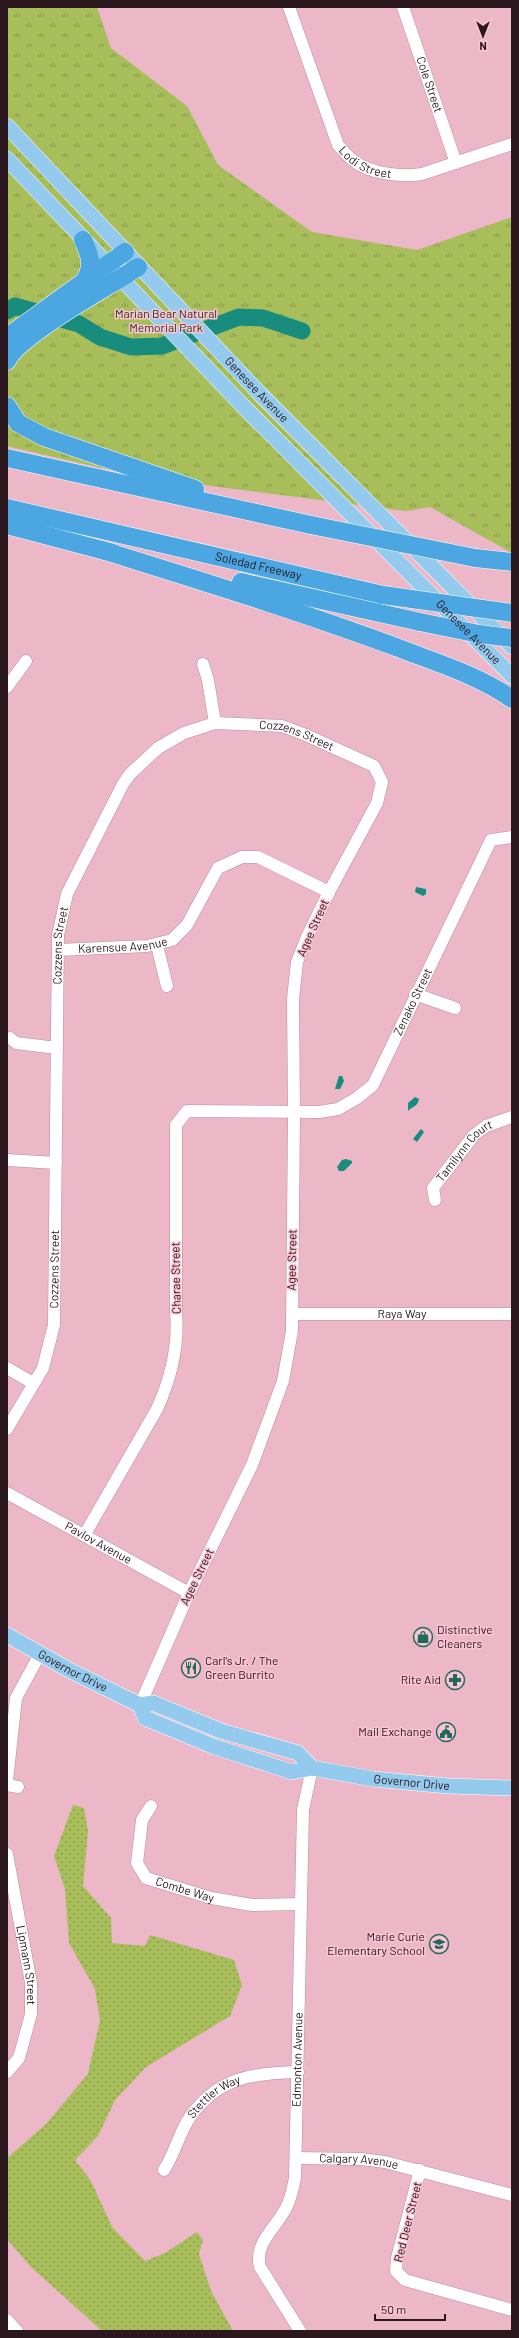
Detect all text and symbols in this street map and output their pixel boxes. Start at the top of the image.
north arrow [463,16,503,56]
text: N [479,40,487,53]
street label: Cole Street [414,55,446,114]
street label: Lodi Street [336,143,392,180]
park label: Marian Bear Natural Memorial Park [115,306,217,334]
street label: Genesee Avenue [222,353,292,425]
street label: Soledad Freeway [214,548,304,582]
street label: Genesee Avenue [434,596,504,667]
street label: Cozzens Street [259,717,336,753]
street label: Agee Street [293,897,331,958]
street label: Cozzens Street [49,905,70,984]
street label: Karensue Avenue [78,933,169,955]
street label: Zenako Street [390,965,434,1037]
street label: Tamilynn Court [432,1116,494,1184]
street label: Agee Street [283,1229,299,1291]
street label: Cozzens Street [46,1230,61,1308]
street label: Charae Street [167,1242,183,1314]
street label: Raya Way [378,1306,427,1320]
street label: Pavlov Avenue [63,1518,135,1566]
street label: Agee Street [176,1546,216,1607]
place label: Distinctive Cleaners [437,1622,493,1650]
shop icon: Distinctive Cleaners [412,1626,434,1648]
street label: Governor Drive [36,1646,110,1694]
place label: Carl's Jr. / The Green Burrito [205,1653,278,1681]
restaurant icon: Carl's Jr. / The Green Burrito [180,1657,202,1679]
pharmacy icon: Rite Aid [444,1669,466,1691]
place label: Rite Aid [401,1672,441,1686]
public building icon: Mail Exchange [435,1721,457,1743]
place label: Mail Exchange [358,1724,432,1738]
street label: Governor Drive [373,1771,451,1792]
street label: Combe Way [154,1873,216,1904]
street label: Lipmann Street [14,1924,39,2005]
place label: Marie Curie Elementary School [327,1929,425,1957]
school or university icon: Marie Curie Elementary School [428,1933,450,1955]
street label: Edmonton Avenue [289,2012,305,2107]
street label: Stettler Way [184,2071,242,2121]
street label: Calgary Avenue [319,2150,400,2171]
street label: Red Deer Street [390,2180,424,2263]
scale bar [375,2296,445,2322]
text: 50 m [381,2302,406,2316]

